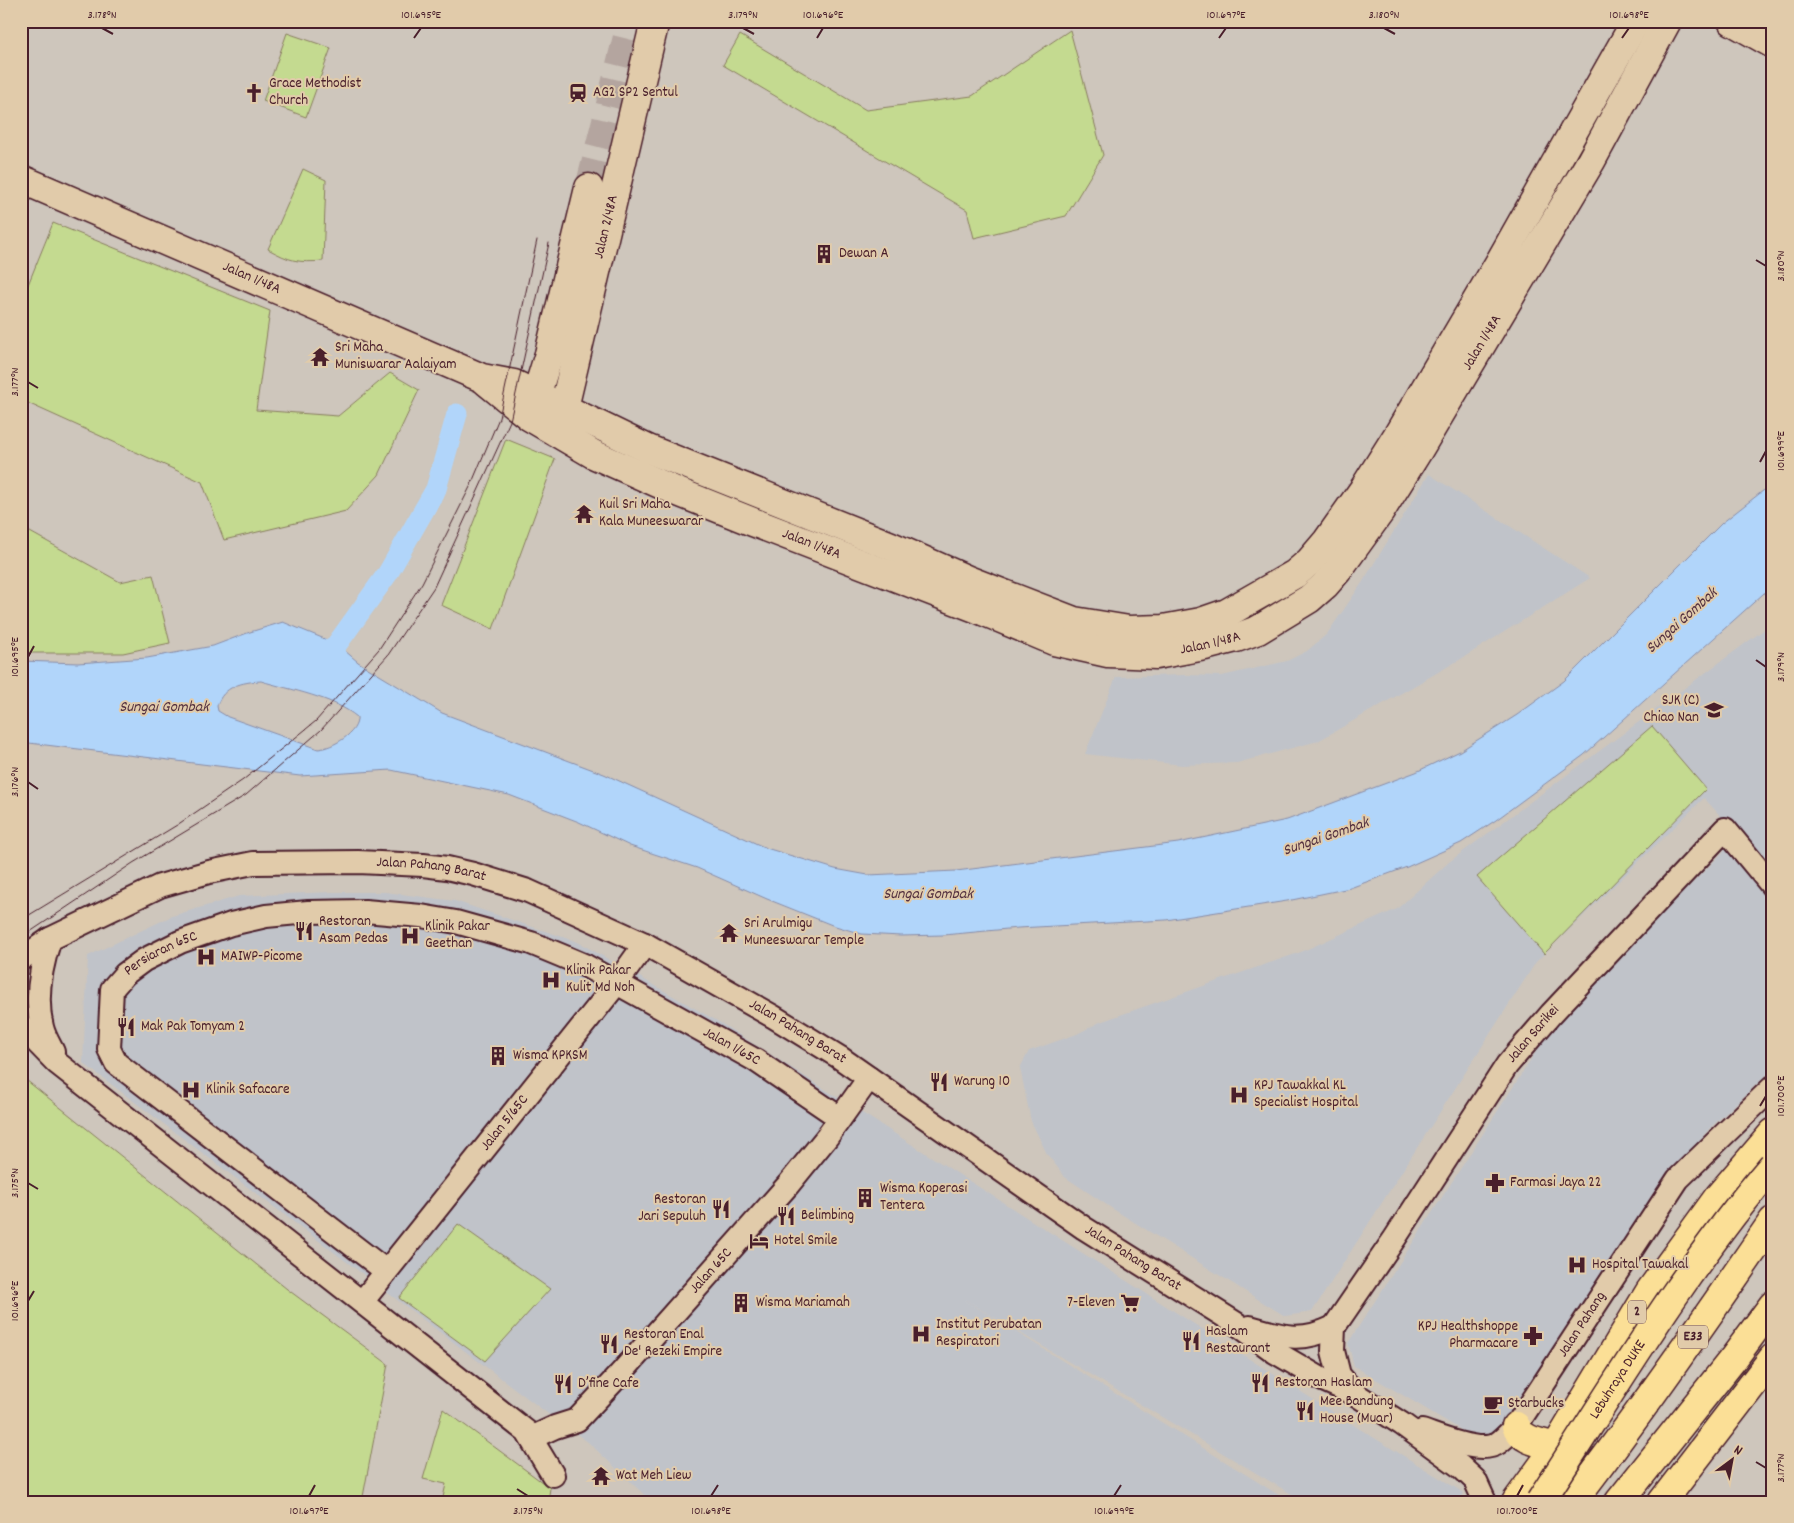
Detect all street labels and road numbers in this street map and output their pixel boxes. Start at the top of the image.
street label: Jalan 2/48A [588,193,625,261]
street label: Jalan 1/48A [219,256,284,301]
street label: Jalan 1/48A [1457,311,1508,375]
street label: Jalan 1/48A [779,523,844,566]
street label: Jalan 1/48A [1178,626,1244,661]
street label: Jalan Pahang Barat [376,852,489,889]
street label: Persiaran 65C [120,926,200,982]
street label: Jalan Pahang Barat [744,994,851,1070]
street label: Jalan Sarikei [1502,1000,1565,1068]
street label: Jalan 1/65C [699,1022,765,1072]
street label: Jalan 5/65C [476,1090,534,1156]
street label: Jalan Pahang Barat [1080,1220,1186,1298]
street label: Jalan 65C [685,1243,738,1299]
street label: Jalan Pahang [1553,1287,1612,1362]
road number: 2 [1628,1300,1646,1324]
road number: E33 [1678,1325,1708,1348]
street label: Lebuhraya DUKE [1584,1336,1652,1424]

